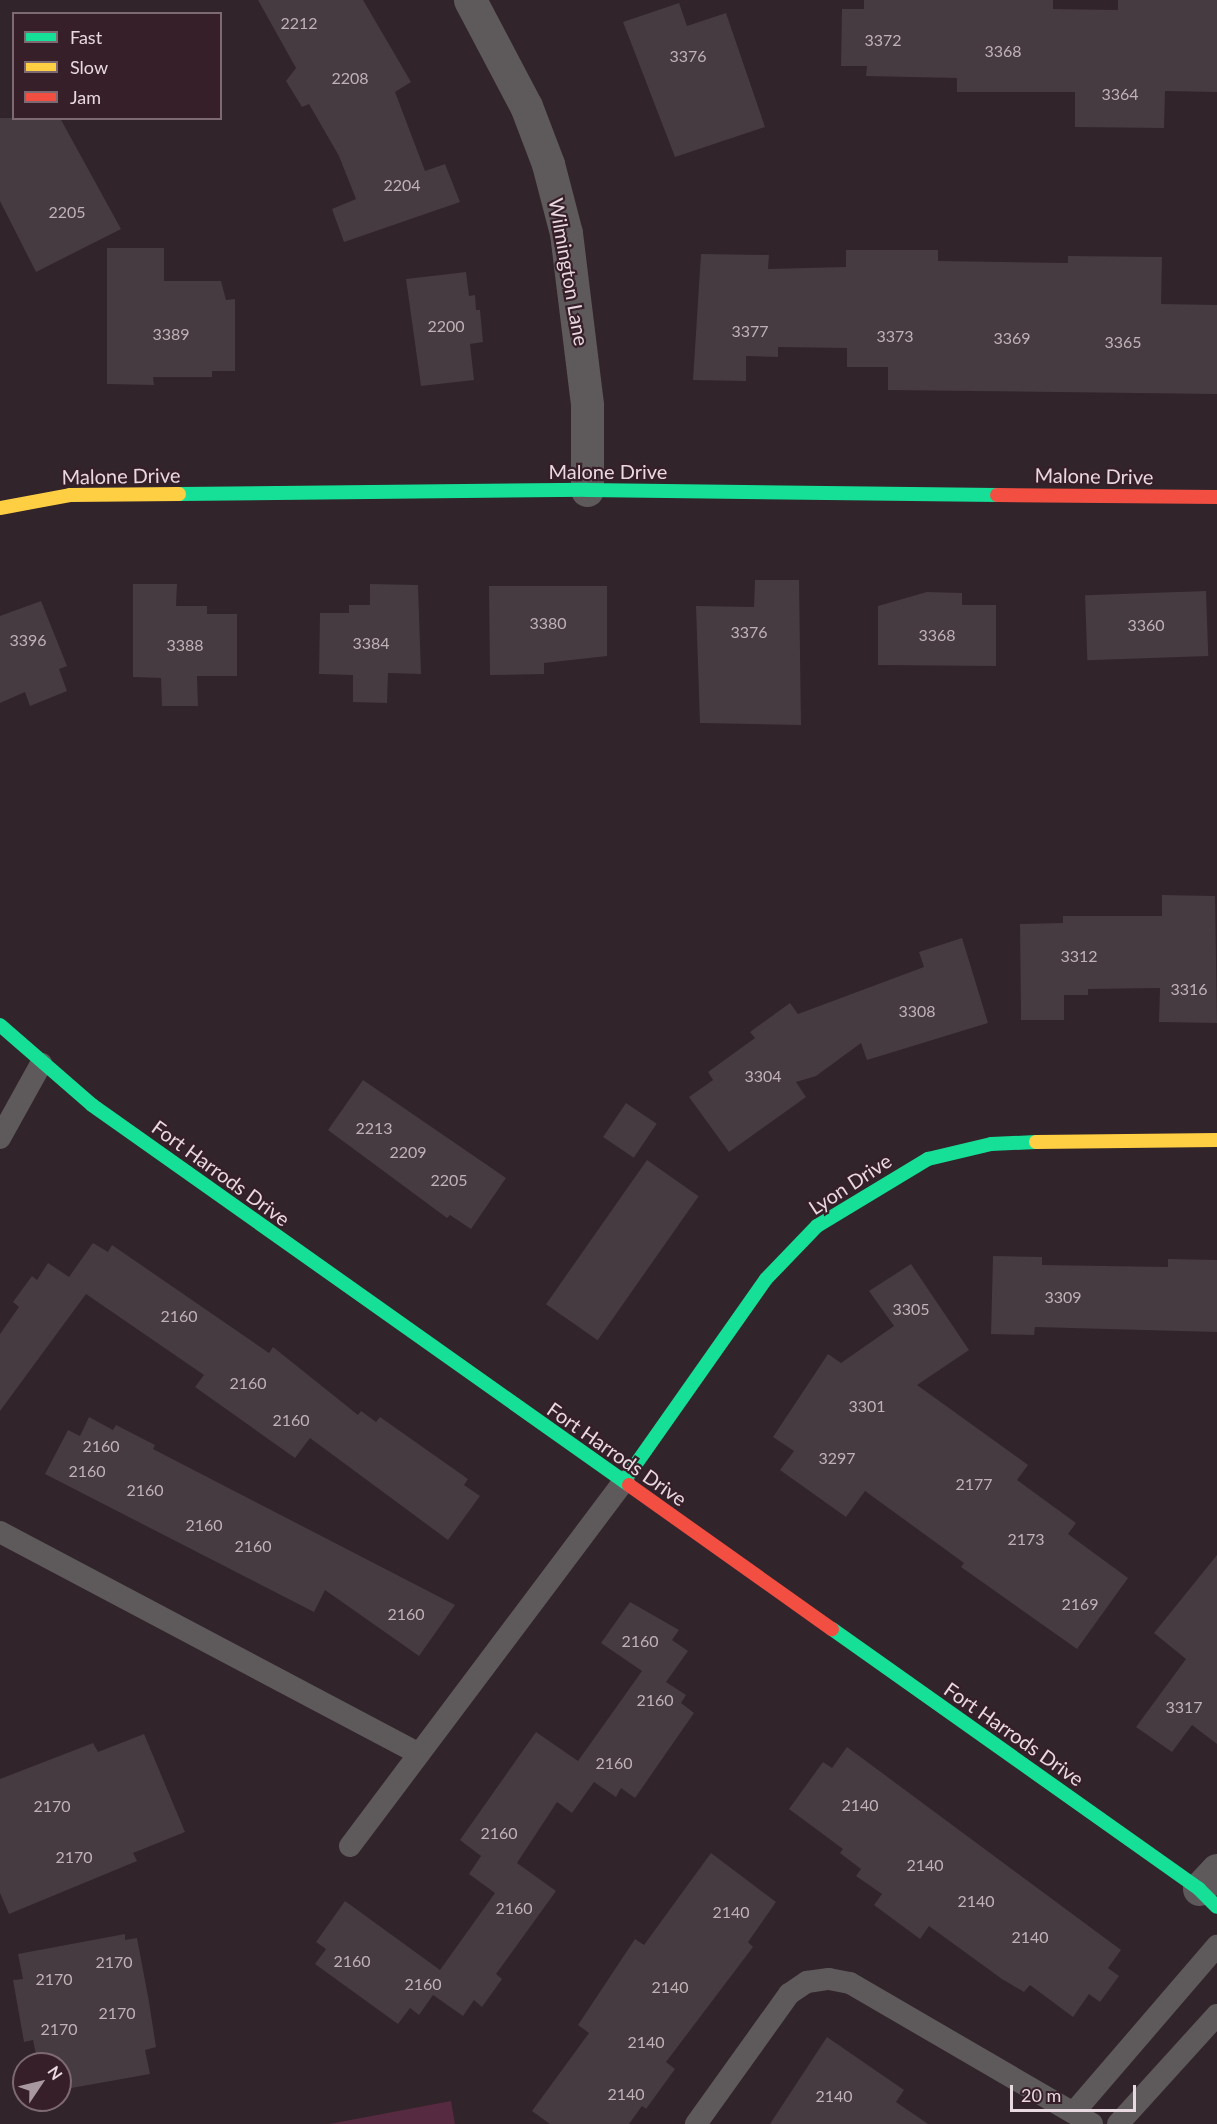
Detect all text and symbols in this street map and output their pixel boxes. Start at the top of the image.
legend [12,12,222,120]
house number: 2212 [280,13,318,33]
text: Fast [70,26,102,48]
house number: 3372 [864,30,902,50]
house number: 3368 [984,41,1022,61]
house number: 3376 [669,46,707,66]
text: Slow [70,56,108,78]
house number: 2208 [331,68,369,88]
house number: 3364 [1101,84,1139,104]
text: Jam [70,86,101,108]
house number: 2204 [383,175,421,195]
street label: Wilmington Lane [544,196,594,348]
house number: 2205 [48,202,86,222]
house number: 2200 [427,316,465,336]
house number: 3377 [731,321,769,341]
house number: 3389 [152,324,190,344]
house number: 3373 [876,326,914,346]
house number: 3369 [993,328,1031,348]
house number: 3365 [1104,332,1142,352]
street label: Malone Drive [549,459,667,483]
street label: Malone Drive [61,463,181,489]
street label: Malone Drive [1034,463,1154,489]
house number: 3380 [529,613,567,633]
house number: 3360 [1127,615,1165,635]
house number: 3376 [730,622,768,642]
house number: 3368 [918,625,956,645]
house number: 3396 [9,630,47,650]
house number: 3384 [352,633,390,653]
house number: 3388 [166,635,204,655]
house number: 3312 [1060,946,1098,966]
house number: 3316 [1170,979,1208,999]
house number: 3308 [898,1001,936,1021]
house number: 3304 [744,1066,782,1086]
street label: Fort Harrods Drive [147,1115,295,1231]
house number: 2213 [355,1118,393,1138]
house number: 2209 [389,1142,427,1162]
street label: Lyon Drive [804,1148,896,1220]
house number: 2205 [430,1170,468,1190]
house number: 3309 [1044,1287,1082,1307]
house number: 3305 [892,1299,930,1319]
house number: 2160 [160,1306,198,1326]
house number: 2160 [229,1373,267,1393]
house number: 3301 [848,1396,886,1416]
street label: Fort Harrods Drive [543,1397,691,1511]
house number: 2160 [272,1410,310,1430]
house number: 2160 [82,1436,120,1456]
house number: 3297 [818,1448,856,1468]
house number: 2160 [68,1461,106,1481]
house number: 2177 [955,1474,993,1494]
house number: 2160 [126,1480,164,1500]
house number: 2160 [185,1515,223,1535]
house number: 2173 [1007,1529,1045,1549]
house number: 2160 [234,1536,272,1556]
house number: 2169 [1061,1594,1099,1614]
house number: 2160 [387,1604,425,1624]
house number: 2160 [621,1631,659,1651]
street label: Fort Harrods Drive [940,1677,1088,1791]
house number: 2160 [636,1690,674,1710]
house number: 3317 [1165,1697,1203,1717]
house number: 2160 [595,1753,633,1773]
house number: 2140 [841,1795,879,1815]
house number: 2170 [33,1796,71,1816]
house number: 2160 [480,1823,518,1843]
house number: 2170 [55,1847,93,1867]
house number: 2140 [906,1855,944,1875]
house number: 2140 [957,1891,995,1911]
house number: 2160 [495,1898,533,1918]
house number: 2140 [712,1902,750,1922]
house number: 2140 [1011,1927,1049,1947]
house number: 2160 [333,1951,371,1971]
house number: 2170 [95,1952,133,1972]
house number: 2170 [35,1969,73,1989]
house number: 2160 [404,1974,442,1994]
house number: 2140 [651,1977,689,1997]
house number: 2170 [98,2003,136,2023]
house number: 2170 [40,2019,78,2039]
house number: 2140 [627,2032,665,2052]
north arrow [12,2052,72,2112]
text: N [44,2062,67,2083]
scale bar [1013,2073,1139,2111]
house number: 2140 [607,2084,645,2104]
text: 20 m [1021,2084,1061,2106]
house number: 2140 [815,2086,853,2106]

